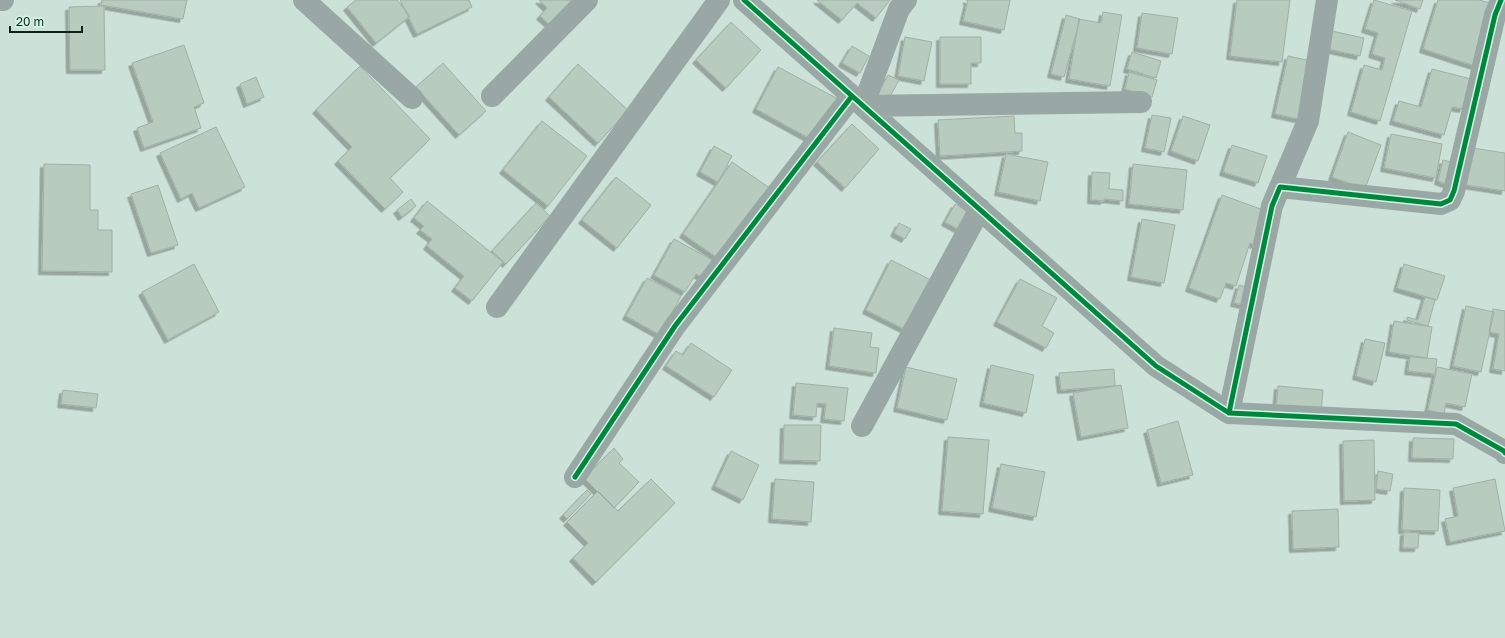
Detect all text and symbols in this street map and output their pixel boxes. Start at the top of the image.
scale bar [10,8,82,34]
text: 20 m [16,14,44,29]

